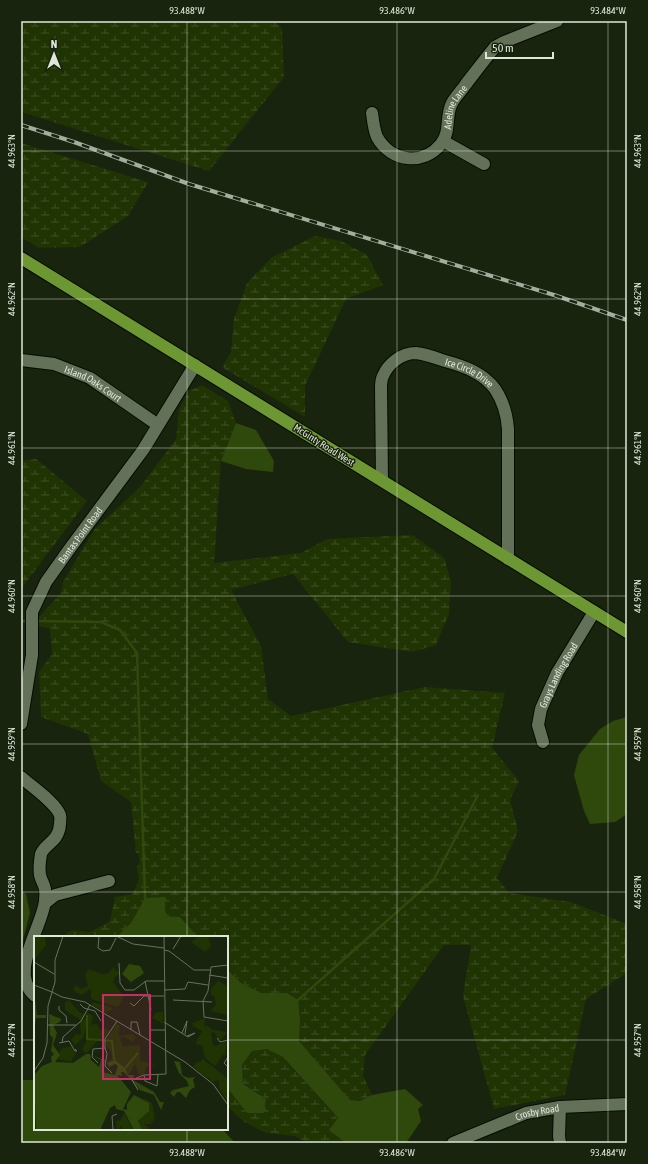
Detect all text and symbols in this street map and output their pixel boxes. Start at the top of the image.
text: 93.488°W [169,5,205,16]
text: 93.486°W [379,5,415,16]
text: 93.484°W [590,5,626,16]
north arrow [34,34,74,74]
scale bar [486,34,553,60]
text: N [51,38,57,50]
text: 50 m [492,41,514,55]
street label: Adeline Lane [442,82,469,130]
text: 44.963°N [6,134,17,168]
text: 44.963°N [632,134,643,168]
text: 44.962°N [6,282,17,316]
text: 44.962°N [632,282,643,316]
street label: Ice Circle Drive [444,356,497,390]
street label: Island Oaks Court [63,363,124,404]
street label: McGinty Road West [292,422,357,468]
text: 44.961°N [6,431,17,465]
text: 44.961°N [632,431,643,465]
street label: Bantas Point Road [56,505,104,565]
text: 44.960°N [6,579,17,613]
text: 44.960°N [632,579,643,613]
street label: Grays Landing Road [537,640,580,709]
text: 44.959°N [6,727,17,761]
text: 44.959°N [632,727,643,761]
text: 44.958°N [6,875,17,909]
text: 44.958°N [632,875,643,909]
inset map [34,936,228,1130]
text: 44.957°N [6,1023,17,1057]
text: 44.957°N [632,1023,643,1057]
street label: Crosby Road [513,1102,560,1122]
text: 93.488°W [169,1147,205,1158]
text: 93.486°W [379,1147,415,1158]
text: 93.484°W [590,1147,626,1158]

